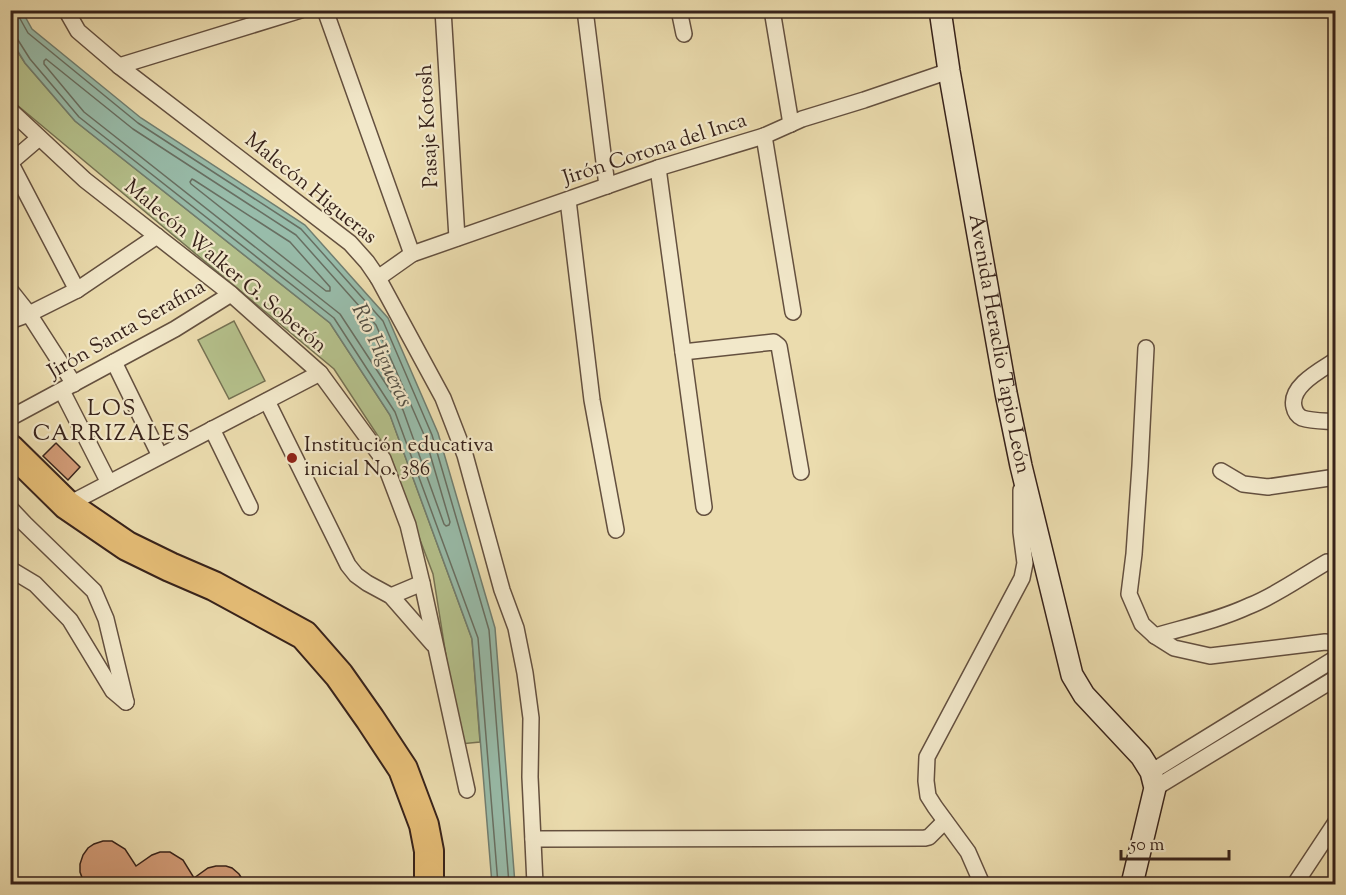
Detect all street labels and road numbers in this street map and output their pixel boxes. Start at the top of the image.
street label: Pasaje Kotosh [411,63,447,189]
street label: Jirón Corona del Inca [558,106,751,194]
street label: Malecón Higueras [237,126,383,252]
street label: Malecón Walker G. Soberón [117,173,333,361]
street label: Avenida Heraclio Tapio León [960,212,1037,477]
street label: Jirón Santa Serafina [42,273,212,388]

